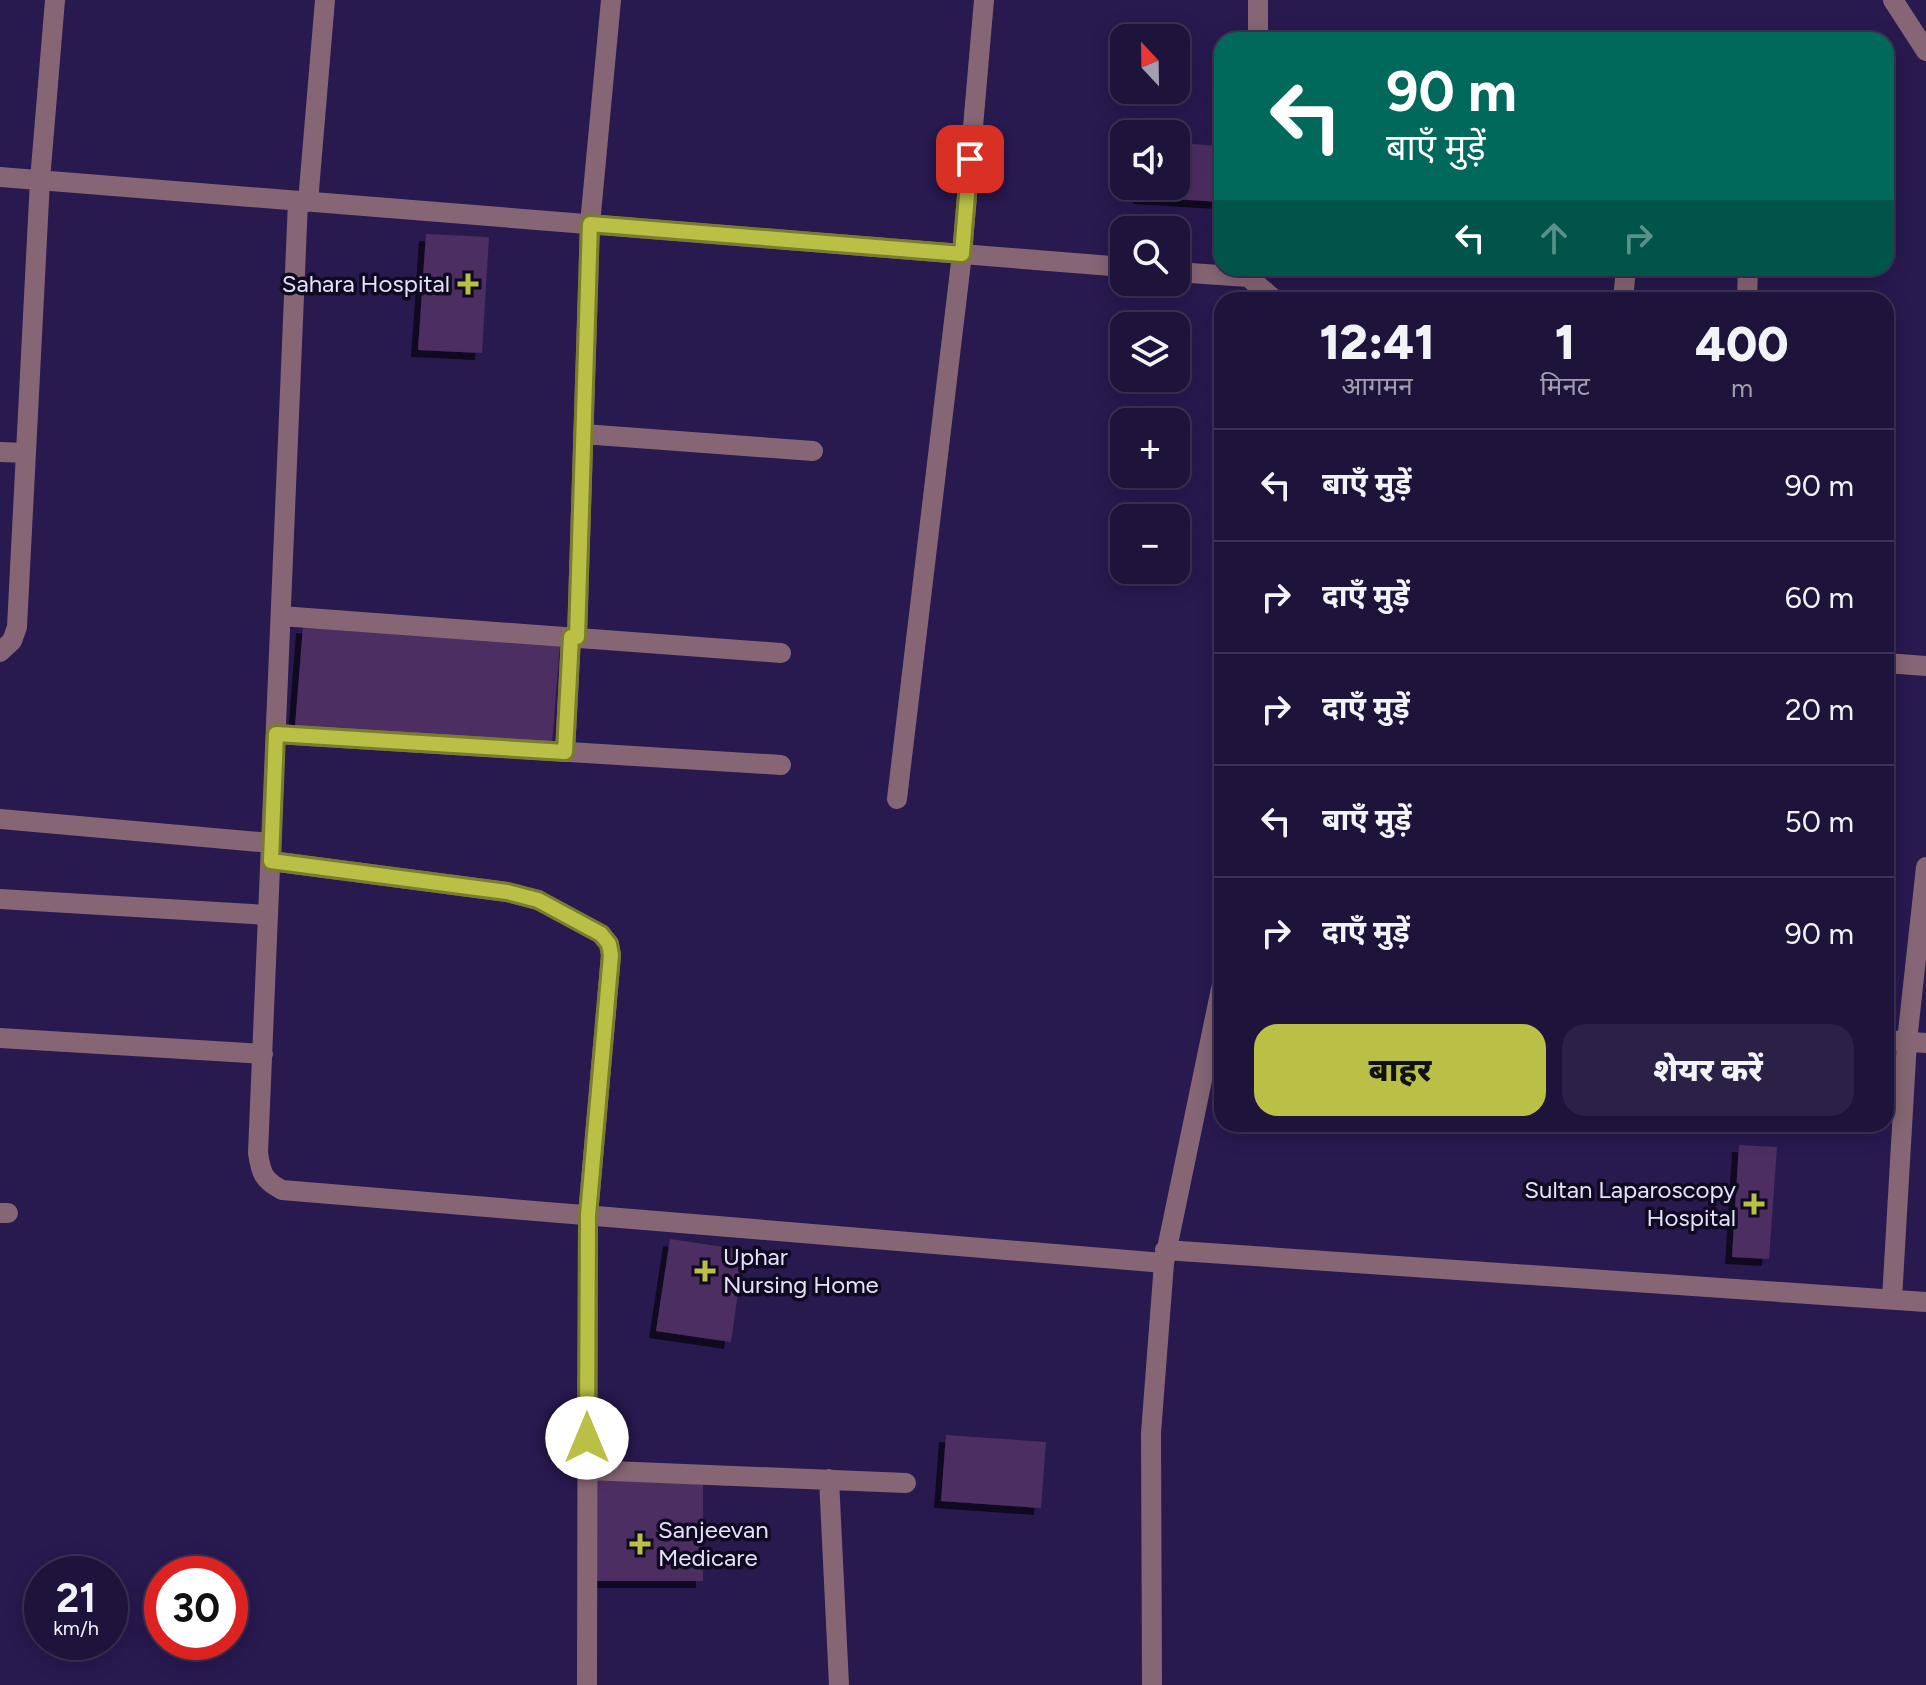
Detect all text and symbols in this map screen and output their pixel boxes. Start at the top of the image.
north arrow [1110,24,1190,104]
map controls [1110,24,1190,584]
text: 90 m [1386,58,1517,125]
icon: left [1254,64,1358,168]
button: sound [1110,120,1190,200]
pin [936,125,1004,193]
text: बाएँ मुड़ें [1386,126,1485,169]
icon: arrive [948,137,992,181]
button: search [1110,216,1190,296]
icon: left [1448,216,1492,260]
icon: ahead [1532,216,1576,260]
icon: right [1616,216,1660,260]
place label: Sahara Hospital [282,269,450,298]
marker: Sahara Hospital [457,273,479,295]
button: layers [1110,312,1190,392]
text: 12:41 [1319,313,1435,371]
text: 1 [1555,313,1575,371]
text: 400 [1695,315,1789,373]
text: आगमन [1341,370,1413,402]
text: मिनट [1540,370,1590,402]
text: m [1731,372,1753,404]
button: + [1110,408,1190,488]
icon: left [1254,463,1298,507]
text: बाएँ मुड़ें [1322,465,1411,502]
text: 90 m [1785,467,1854,504]
button: − [1110,504,1190,584]
icon: right [1254,575,1298,619]
text: दाएँ मुड़ें [1322,577,1410,614]
text: 60 m [1785,579,1854,616]
icon: right [1254,687,1298,731]
text: दाएँ मुड़ें [1322,689,1410,726]
text: 20 m [1785,691,1854,728]
icon: left [1254,799,1298,843]
text: बाएँ मुड़ें [1322,801,1411,838]
text: 50 m [1785,803,1854,840]
icon: right [1254,911,1298,955]
text: दाएँ मुड़ें [1322,913,1410,950]
text: 90 m [1785,915,1854,952]
button: बाहर [1254,1024,1546,1116]
button: शेयर करें [1562,1024,1854,1116]
place label: Sultan Laparoscopy Hospital [1524,1175,1736,1232]
marker: Sultan Laparoscopy Hospital [1743,1193,1765,1215]
place label: Uphar Nursing Home [723,1242,879,1299]
marker: Uphar Nursing Home [694,1260,716,1282]
position arrow [545,1396,629,1480]
place label: Sanjeevan Medicare [658,1515,769,1572]
marker: Sanjeevan Medicare [629,1533,651,1555]
speed limit sign: 30 [144,1556,248,1660]
text: 21 [56,1574,96,1622]
text: km/h [53,1616,99,1640]

